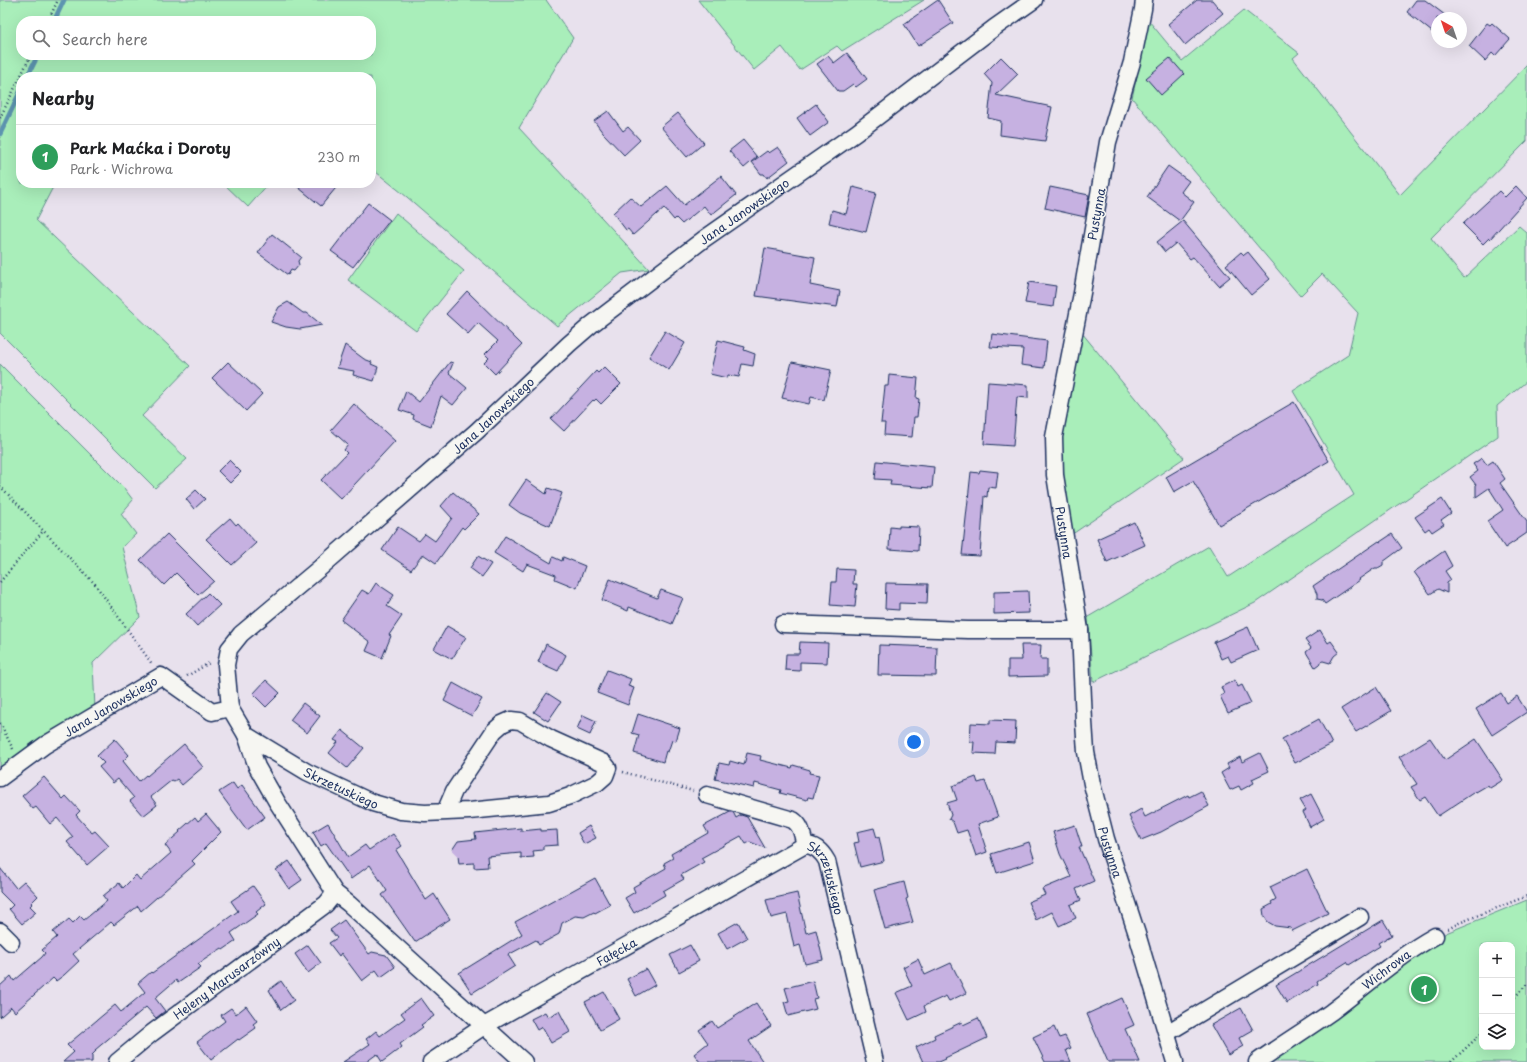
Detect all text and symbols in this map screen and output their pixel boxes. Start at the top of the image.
north arrow [1431,12,1467,48]
search box [16,16,376,60]
icon: search [30,27,52,49]
text: Search here [62,27,148,50]
text: Nearby [32,85,94,111]
text: Park Maćka i Doroty [70,136,231,159]
text: 1 [42,147,48,166]
text: 230 m [318,147,360,166]
text: Park · Wichrowa [70,159,173,178]
street label: Jana Janowskiego [695,173,793,249]
street label: Pustynna [1083,186,1110,242]
street label: Jana Janowskiego [448,373,538,458]
street label: Pustynna [1051,505,1077,561]
street label: Jana Janowskiego [60,671,161,741]
your location [904,732,924,752]
street label: Skrzetuskiego [301,763,381,813]
street label: Pustynna [1094,825,1127,881]
street label: Skrzetuskiego [805,836,849,917]
street label: Heleny Marusarzówny [169,932,284,1024]
street label: Fałęcka [593,933,640,970]
map controls [1479,942,1515,1050]
button: + [1479,942,1515,978]
street label: Wichrowa [1358,944,1415,994]
pin: 1 [1411,974,1437,1004]
button: − [1479,978,1515,1014]
button: layers [1479,1014,1515,1050]

